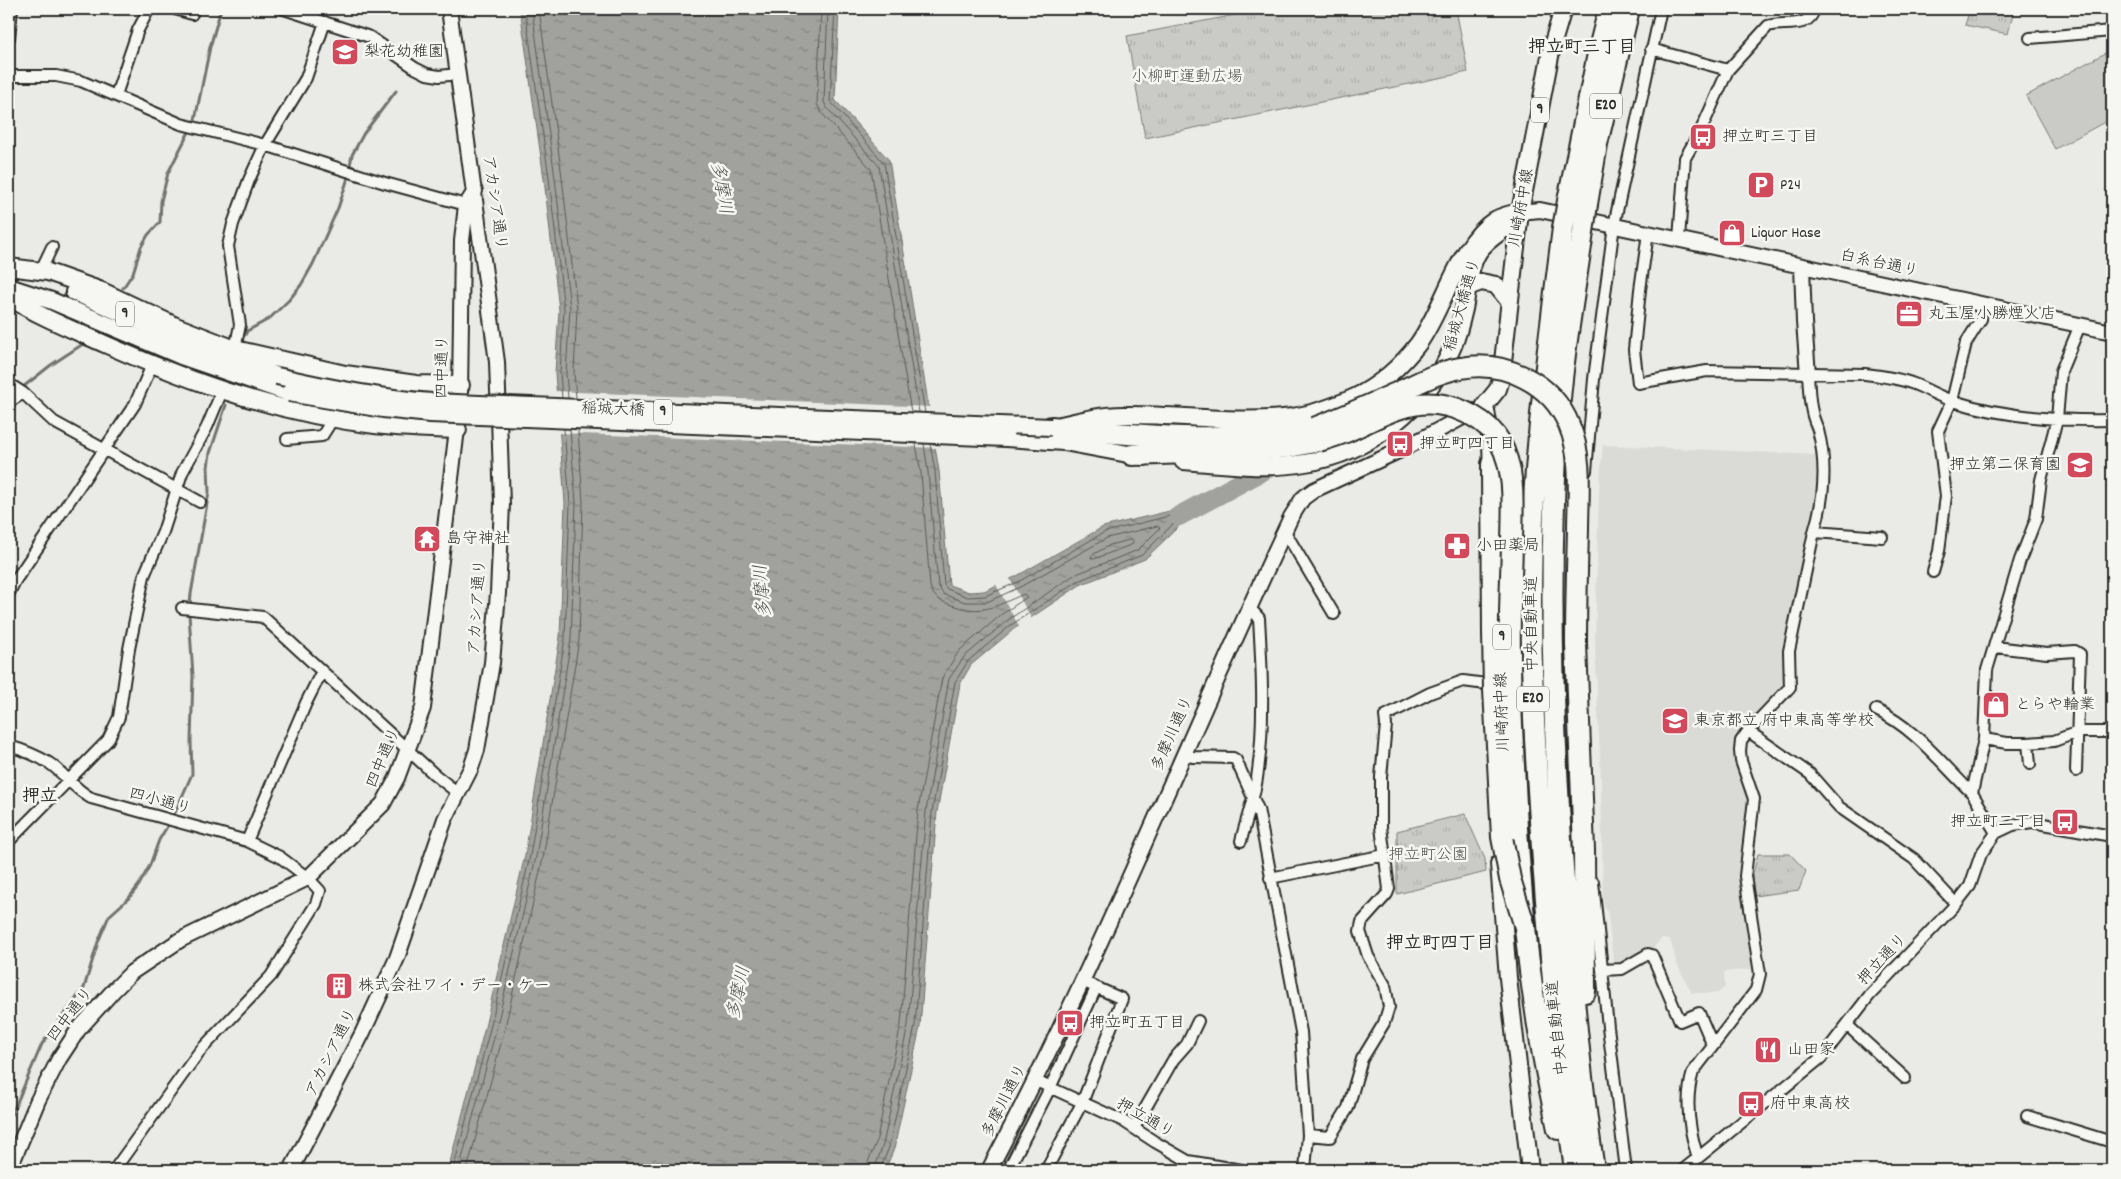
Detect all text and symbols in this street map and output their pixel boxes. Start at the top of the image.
district label: 押立町三丁目 [1528,36,1636,61]
school or university icon: 梨花幼稚園 [330,37,360,67]
place label: 梨花幼稚園 [364,41,444,64]
park label: 小柳町運動広場 [1131,66,1243,89]
road number: E20 [1590,94,1622,118]
road number: 9 [1531,98,1549,122]
bus stop icon: 押立町三丁目 [1688,122,1718,152]
place label: 押立町三丁目 [1722,126,1818,149]
street label: アカシア通り [476,154,512,252]
water label: 多摩川 [703,159,737,217]
street label: 川崎府中線 [1504,167,1540,249]
parking icon: P24 [1746,170,1776,200]
place label: P24 [1780,174,1801,197]
shop icon: Liquor Hase [1717,218,1747,248]
place label: Liquor Hase [1751,222,1821,245]
street label: 白糸台通り [1837,244,1921,284]
street label: 稲城大橋通り [1439,256,1487,354]
office icon: 丸玉屋小勝煙火店 [1894,299,1924,329]
road number: 9 [116,302,134,326]
place label: 丸玉屋小勝煙火店 [1928,303,2056,326]
street label: 四中通り [431,335,455,399]
street label: 稲城大橋 [581,397,645,423]
road number: 9 [654,400,672,424]
bus stop icon: 押立町四丁目 [1385,429,1415,459]
place label: 押立町四丁目 [1419,433,1515,456]
school or university icon: 押立第二保育園 [2065,450,2095,480]
place label: 押立第二保育園 [1949,454,2061,477]
temple icon: 島守神社 [412,524,442,554]
place label: 島守神社 [446,528,510,551]
pharmacy icon: 小田薬局 [1442,531,1472,561]
place label: 小田薬局 [1476,535,1540,558]
street label: アカシア通り [463,558,493,656]
water label: 多摩川 [749,563,779,619]
street label: 中央自動車道 [1521,576,1544,672]
road number: 9 [1493,624,1511,650]
street label: 川崎府中線 [1490,672,1516,752]
road number: E20 [1517,686,1549,712]
shop icon: とらや輪業 [1981,690,2011,720]
street label: 多摩川通り [1146,693,1200,775]
place label: とらや輪業 [2015,694,2095,717]
school or university icon: 東京都立 府中東高等学校 [1660,706,1690,736]
place label: 東京都立 府中東高等学校 [1694,710,1874,733]
street label: 四中通り [361,724,407,792]
street label: 四小通り [126,783,194,821]
district label: 押立 [22,785,58,810]
bus stop icon: 押立町二丁目 [2050,807,2080,837]
place label: 押立町二丁目 [1950,811,2046,834]
park label: 押立町公園 [1388,844,1468,867]
street label: 押立通り [1853,929,1913,991]
district label: 押立町四丁目 [1386,932,1494,957]
water label: 多摩川 [722,964,758,1022]
building icon: 株式会社ワイ・デー・ケー [324,971,354,1001]
place label: 株式会社ワイ・デー・ケー [358,975,550,998]
street label: 中央自動車道 [1542,979,1574,1077]
street label: 四中通り [42,983,100,1047]
street label: アカシア通り [301,1005,363,1101]
bus stop icon: 押立町五丁目 [1055,1008,1085,1038]
place label: 押立町五丁目 [1089,1012,1185,1035]
restaurant icon: 山田家 [1753,1035,1783,1065]
place label: 山田家 [1787,1039,1835,1062]
street label: 多摩川通り [977,1060,1033,1142]
bus stop icon: 府中東高校 [1736,1089,1766,1119]
street label: 押立通り [1112,1093,1178,1145]
place label: 府中東高校 [1770,1093,1850,1116]

